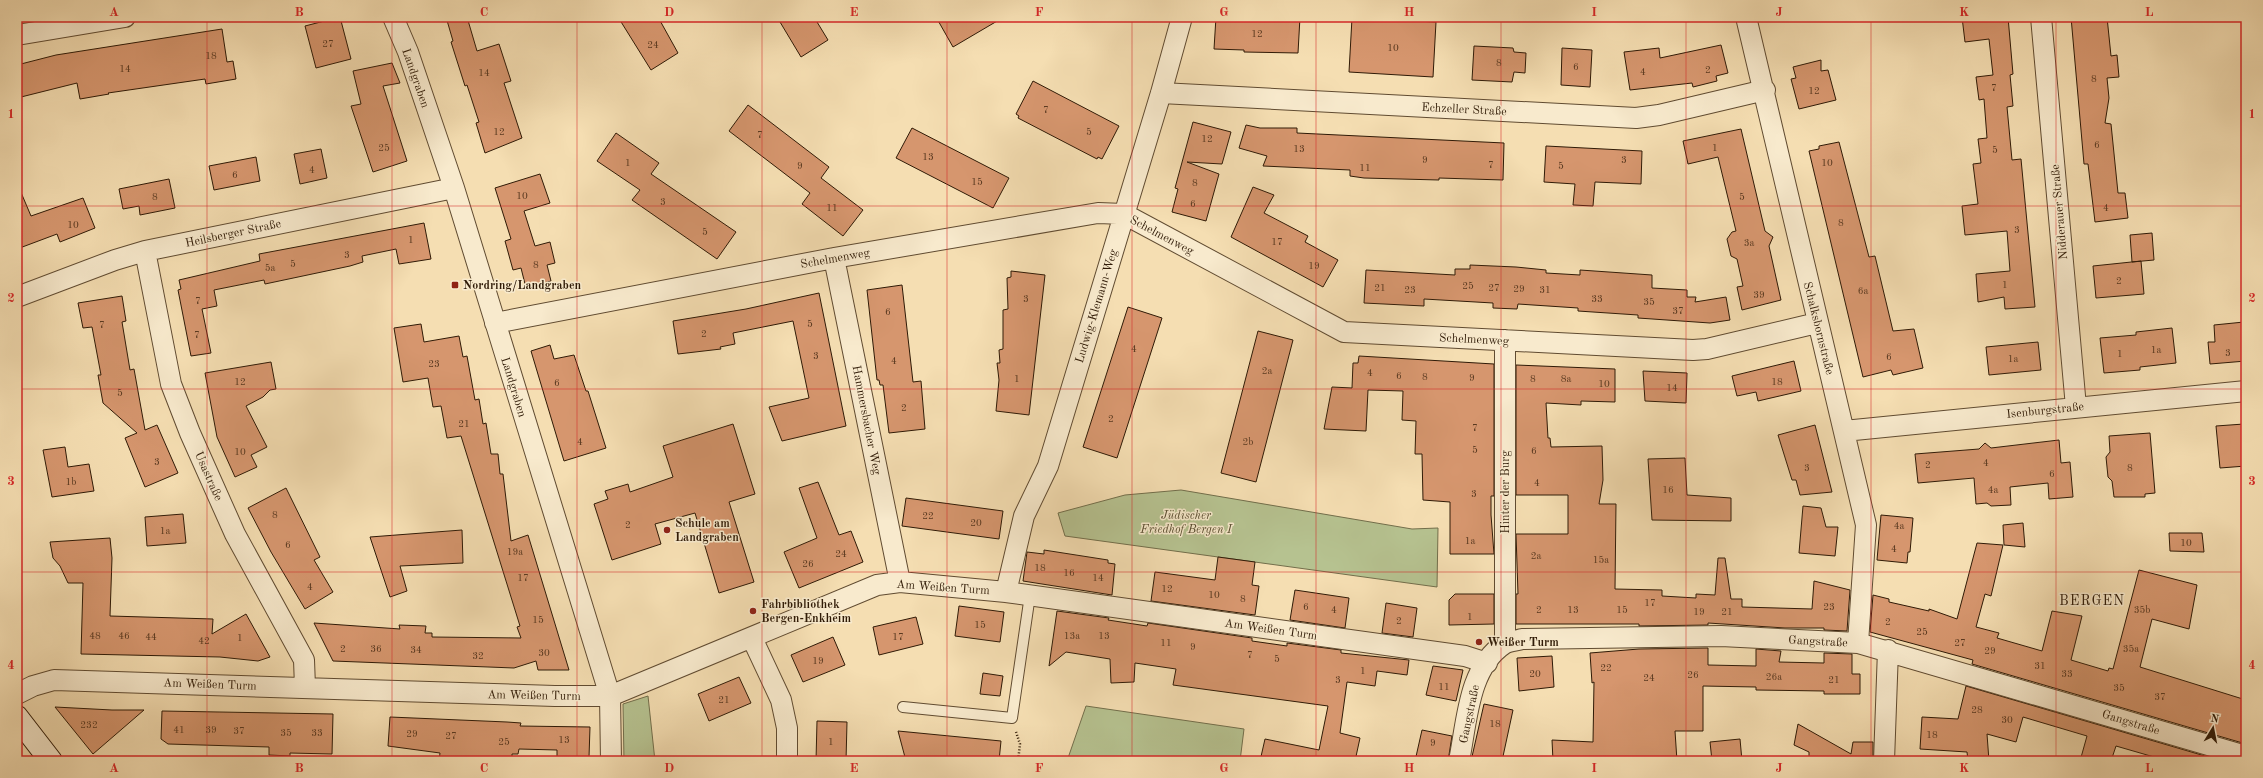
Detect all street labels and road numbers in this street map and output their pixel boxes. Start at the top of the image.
street label: Landgraben [399,47,431,110]
street label: Echzeller Straße [1421,102,1507,118]
street label: Nidderauer Straße [2050,163,2070,260]
street label: Schelmenweg [1128,214,1196,258]
street label: Heilsberger Straße [184,218,283,250]
street label: Schelmenweg [800,247,871,271]
street label: Ludwig-Klemann-Weg [1074,247,1120,365]
street label: Schalksbornstraße [1801,281,1836,376]
street label: Schelmenweg [1439,332,1510,348]
street label: Landgraben [498,356,528,419]
street label: Hammersbacher Weg [850,364,883,477]
street label: Isenburgstraße [2006,401,2085,421]
street label: Usastraße [192,450,224,503]
street label: Hinter der Burg [1500,450,1512,534]
street label: Am Weißen Turm [896,579,990,597]
street label: Am Weißen Turm [1224,618,1318,643]
street label: Gangstraße [1788,634,1849,650]
street label: Am Weißen Turm [163,677,257,693]
street label: Gangstraße [1458,683,1482,745]
street label: Am Weißen Turm [487,689,581,703]
street label: Gangstraße [2100,709,2161,738]

